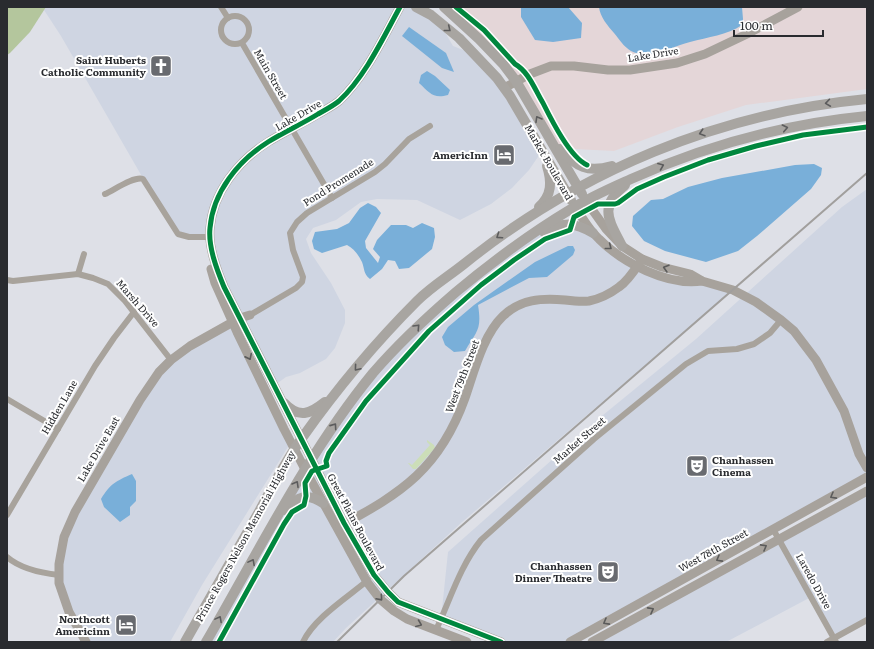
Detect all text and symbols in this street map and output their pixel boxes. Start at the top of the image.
scale bar [734,12,823,38]
text: 100 m [740,16,773,34]
one-way arrow [443,24,451,31]
street label: Lake Drive [626,42,679,65]
street label: Main Street [251,46,292,102]
place label: Saint Huberts Catholic Community [41,52,147,79]
church icon: Saint Huberts Catholic Community [148,53,174,79]
street label: Lake Drive [272,95,324,134]
one-way arrow [825,98,831,107]
one-way arrow [536,116,543,123]
street label: Market Boulevard [522,121,577,203]
one-way arrow [782,124,788,132]
one-way arrow [699,128,706,137]
hotel icon: AmericInn [491,142,517,168]
place label: AmericInn [433,147,488,162]
street label: Pond Promenade [300,154,376,209]
one-way arrow [657,163,664,171]
one-way arrow [497,232,504,239]
one-way arrow [604,242,611,249]
one-way arrow [662,264,669,273]
street label: Marsh Drive [113,275,163,330]
one-way arrow [412,324,419,331]
street label: West 79th Street [441,337,482,414]
one-way arrow [244,353,252,361]
one-way arrow [354,363,361,371]
street label: Hidden Lane [37,377,80,437]
street label: Lake Drive East [73,413,122,484]
street label: Market Street [549,413,608,467]
one-way arrow [329,424,336,431]
street label: Prince Rogers Nelson Memorial Highway [191,447,298,624]
place label: Chanhassen Cinema [712,452,774,479]
theatre icon: Chanhassen Cinema [684,453,710,479]
street label: Great Plains Boulevard [324,470,389,573]
one-way arrow [291,481,298,488]
one-way arrow [830,491,837,499]
street label: West 78th Street [675,524,750,575]
one-way arrow [760,544,768,552]
street label: Laredo Drive [793,550,836,611]
one-way arrow [716,555,724,562]
place label: Chanhassen Dinner Theatre [515,558,592,585]
one-way arrow [247,559,255,566]
theatre icon: Chanhassen Dinner Theatre [595,559,621,585]
one-way arrow [376,593,383,601]
one-way arrow [647,607,654,615]
place label: Northcott Americinn [55,611,111,638]
hotel icon: Northcott Americinn [113,612,139,638]
one-way arrow [215,616,222,623]
one-way arrow [603,618,610,625]
one-way arrow [416,619,423,627]

